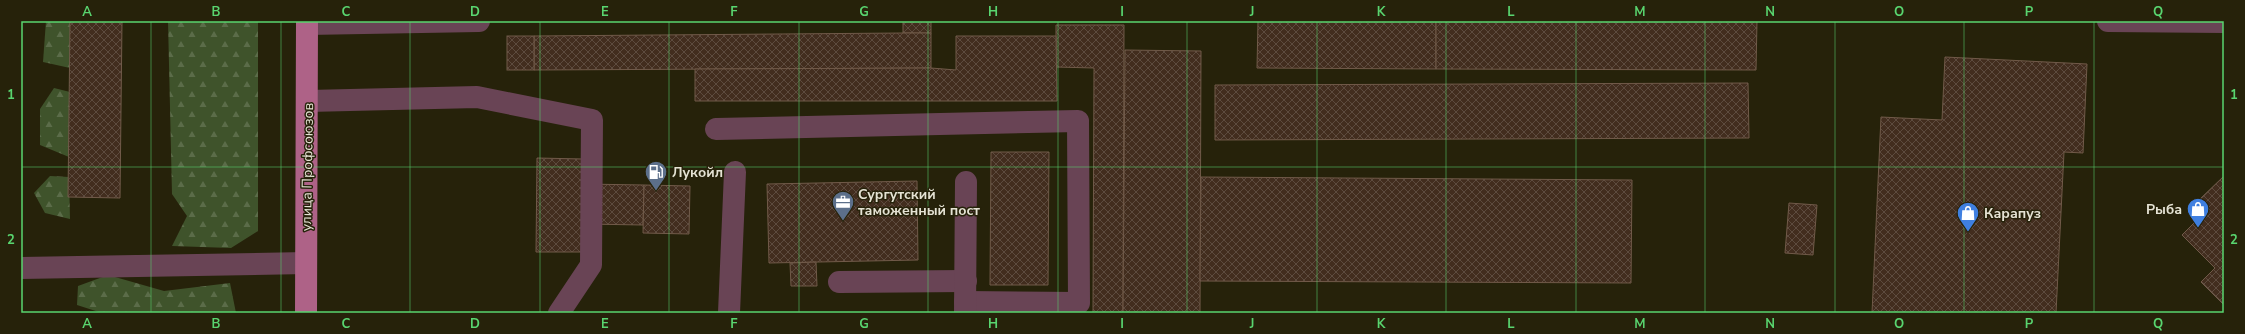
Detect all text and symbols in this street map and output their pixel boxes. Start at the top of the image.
text: A [82,3,92,21]
text: B [212,3,221,21]
text: C [342,3,351,21]
text: D [470,3,480,21]
text: E [601,3,609,21]
text: F [730,3,738,21]
text: G [859,3,869,21]
text: H [988,3,998,21]
text: I [1120,3,1124,21]
text: J [1249,3,1254,21]
text: K [1377,3,1386,21]
text: L [1507,3,1515,21]
text: M [1634,3,1646,21]
text: N [1765,3,1775,21]
text: O [1894,3,1904,21]
text: P [2025,3,2034,21]
text: Q [2153,3,2163,21]
text: 1 [7,86,15,104]
text: 1 [2230,86,2238,104]
street label: улица Профсоюзов [297,102,318,231]
fuel station icon: Лукойл [643,159,669,192]
place label: Лукойл [672,163,723,182]
place label: Сургутский таможенный пост [858,185,980,220]
office icon: Сургутский таможенный пост [830,189,856,222]
shop icon: Рыба [2185,196,2211,229]
shop icon: Карапуз [1955,200,1981,233]
place label: Рыба [2146,200,2182,219]
place label: Карапуз [1984,204,2041,223]
text: 2 [7,231,15,249]
text: 2 [2230,231,2238,249]
text: A [82,315,92,333]
text: B [212,315,221,333]
text: C [342,315,351,333]
text: D [470,315,480,333]
text: E [601,315,609,333]
text: F [730,315,738,333]
text: G [859,315,869,333]
text: H [988,315,998,333]
text: I [1120,315,1124,333]
text: J [1249,315,1254,333]
text: K [1377,315,1386,333]
text: L [1507,315,1515,333]
text: M [1634,315,1646,333]
text: N [1765,315,1775,333]
text: O [1894,315,1904,333]
text: P [2025,315,2034,333]
text: Q [2153,315,2163,333]

